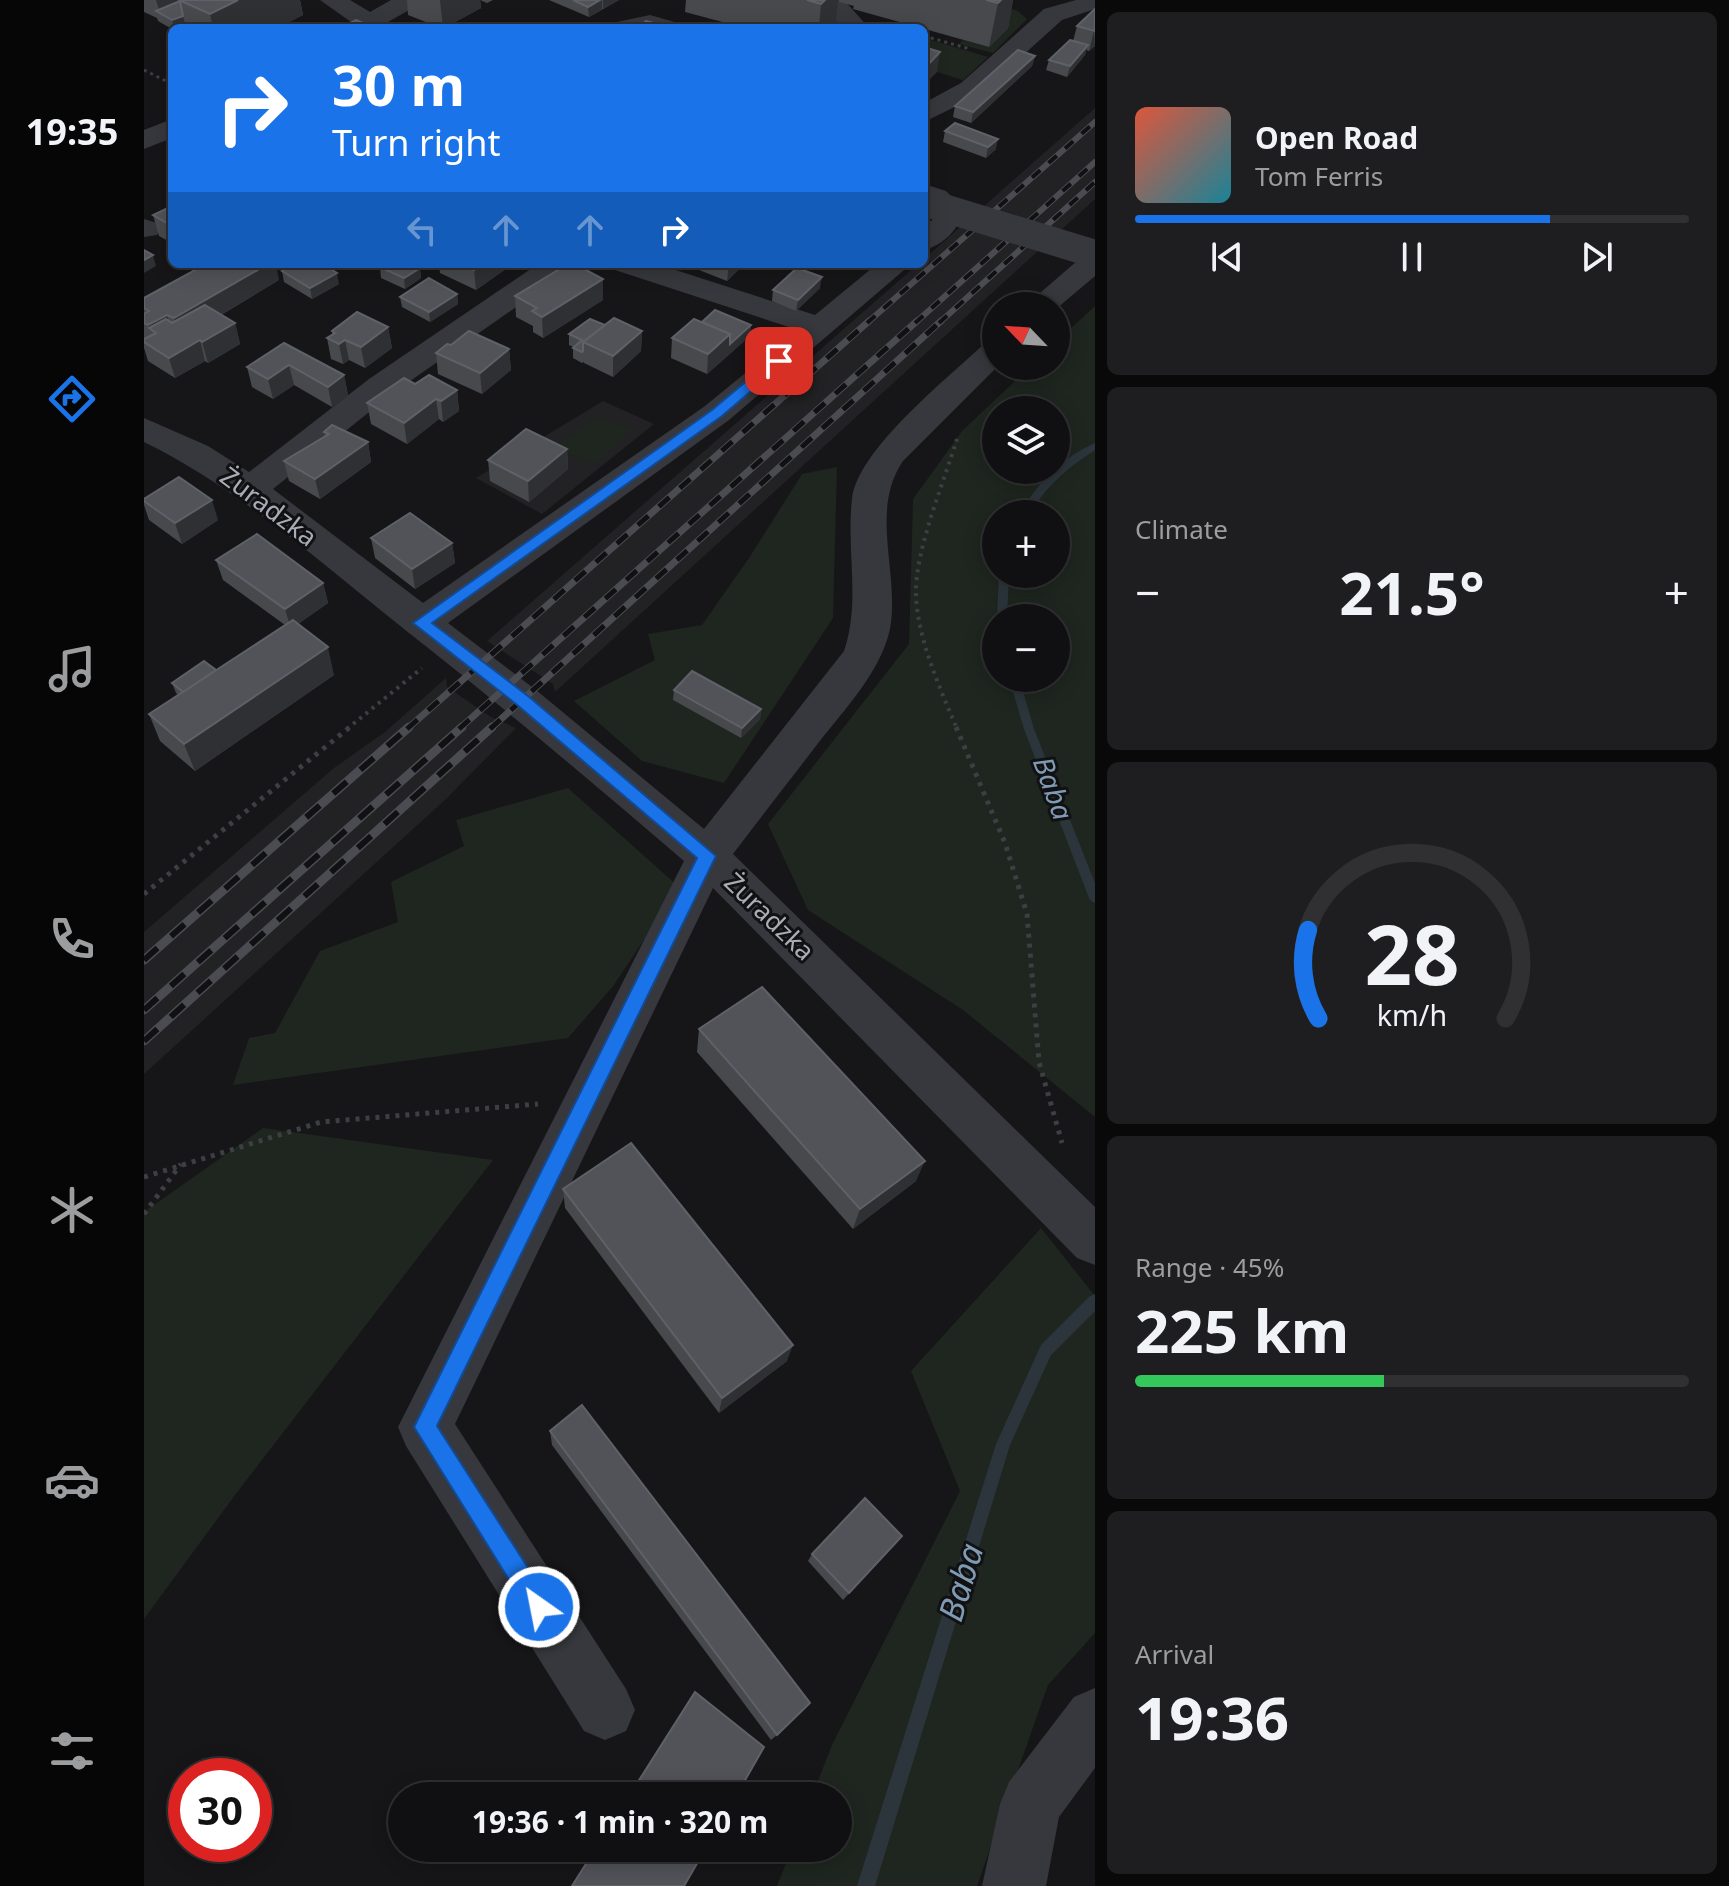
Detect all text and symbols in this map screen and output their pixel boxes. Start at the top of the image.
text: 30 m [332,46,465,122]
icon: right [200,56,304,160]
text: 19:35 [26,107,118,156]
text: Open Road [1255,117,1418,158]
text: Turn right [332,118,500,167]
text: Tom Ferris [1255,158,1383,194]
icon: left [400,208,444,252]
icon: ahead [484,208,528,252]
icon: ahead [568,208,612,252]
icon: right [652,208,696,252]
icon: previous [1205,235,1249,279]
icon: pause [1390,235,1434,279]
icon: next [1575,235,1619,279]
north arrow [982,292,1070,380]
map controls [982,292,1070,692]
pin [745,327,813,395]
icon: arrive [757,339,801,383]
icon: directions [44,371,100,427]
button: layers [982,396,1070,484]
street label: Żuradzka [213,458,325,554]
button: + [982,500,1070,588]
text: Climate [1135,511,1228,547]
text: 21.5° [1339,551,1485,633]
text: − [1135,562,1160,622]
text: + [1664,562,1689,622]
button: − [982,604,1070,692]
icon: music [44,641,100,697]
water label: Baba [1025,751,1083,825]
street label: Żuradzka [717,864,823,968]
text: 28 [1364,896,1460,1009]
icon: phone [44,911,100,967]
text: km/h [1377,995,1447,1034]
icon: climate [44,1182,100,1238]
text: Range · 45% [1135,1249,1284,1285]
text: 225 km [1135,1289,1349,1371]
icon: car [44,1452,100,1508]
water label: Baba [926,1538,994,1626]
position arrow [497,1565,581,1649]
text: Arrival [1135,1636,1214,1672]
text: 19:36 [1135,1676,1289,1758]
icon: filters [44,1723,100,1779]
speed limit sign: 30 [168,1758,272,1862]
text: 19:36 · 1 min · 320 m [472,1801,768,1842]

